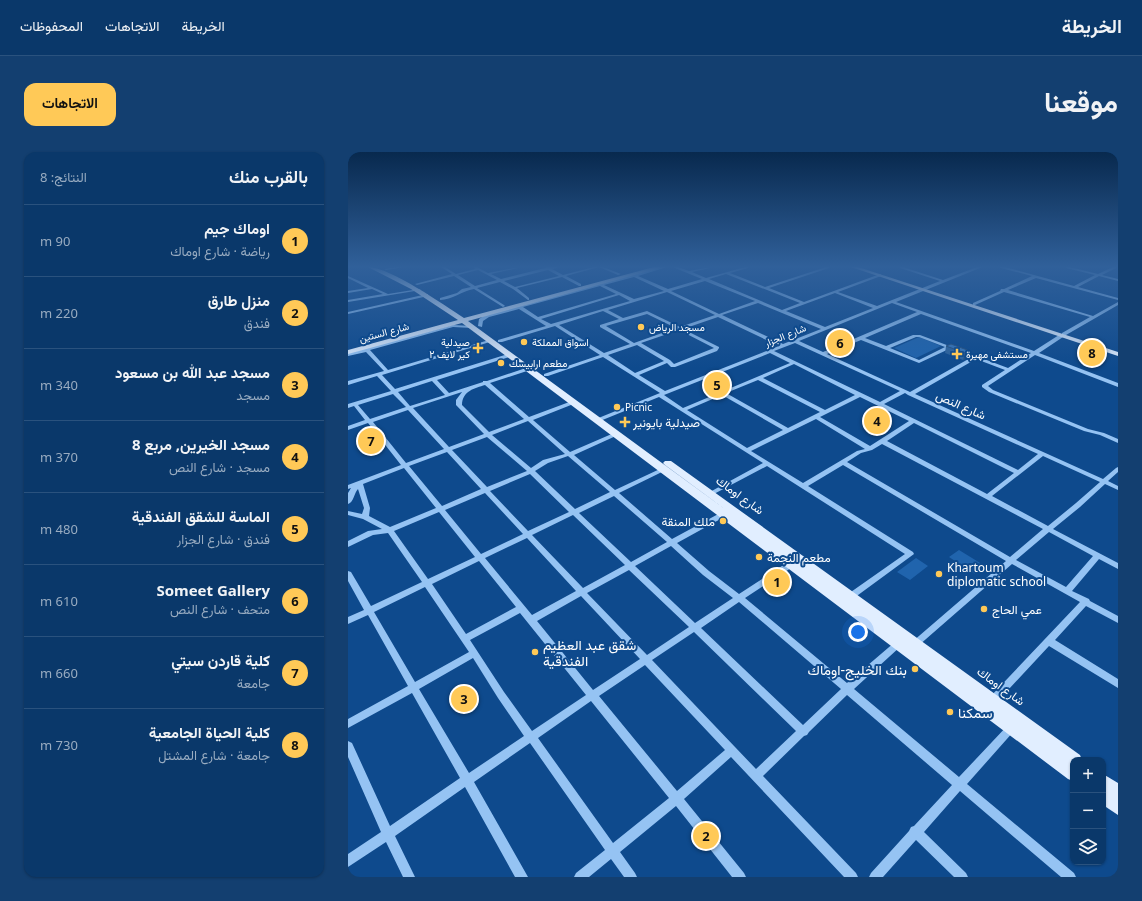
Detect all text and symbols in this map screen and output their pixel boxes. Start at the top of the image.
text: الخريطة [1062,13,1122,39]
text: المحفوظات [20,16,83,35]
text: الاتجاهات [105,16,159,35]
text: الخريطة [181,16,225,35]
text: موقعنا [1044,82,1118,120]
button: الاتجاهات [24,83,116,126]
text: بالقرب منك [229,165,308,188]
text: النتائج: 8 [40,168,87,186]
text: اوماك جيم [204,218,270,238]
text: 90 m [40,232,70,250]
text: 1 [291,232,299,250]
text: رياضة · شارع اوماك [170,242,270,260]
text: منزل طارق [208,290,270,310]
text: 220 m [40,304,78,322]
text: 2 [291,304,299,322]
text: فندق [244,314,270,332]
street label: شارع الستين [357,319,411,345]
place label: مسجد الرياض [649,320,705,334]
street label: شارع الجزار [761,320,808,350]
marker: مسجد الرياض [636,322,646,332]
pin: 6 [827,328,853,358]
place label: صيدلية كير لايف ٢ [429,335,471,361]
place label: اسواق المملكة [532,335,589,349]
marker: اسواق المملكة [519,337,529,347]
pin: 8 [1079,338,1105,368]
marker: صيدلية كير لايف ٢ [473,343,483,353]
place label: مستشفى مهيرة [966,347,1028,361]
marker: مستشفى مهيرة [951,348,963,360]
place label: مطعم ارابيسك [509,356,567,370]
marker: مطعم ارابيسك [496,358,506,368]
text: مسجد عبد الله بن مسعود [115,362,270,382]
pin: 5 [704,370,730,400]
text: 340 m [40,376,78,394]
text: 3 [291,376,299,394]
text: مسجد [236,386,270,404]
street label: شارع النص [933,386,989,424]
place label: Picnic [625,400,652,414]
marker: Picnic [612,402,622,412]
pin: 4 [864,406,890,436]
place label: صيدلية بايونير [632,414,700,431]
marker: صيدلية بايونير [620,417,630,427]
pin: 7 [358,426,384,456]
text: مسجد الخيرين, مربع 8 [132,434,270,454]
text: 370 m [40,448,78,466]
text: 4 [291,448,299,466]
text: مسجد · شارع النص [169,458,270,476]
street label: شارع اوماك [712,472,767,519]
text: الماسة للشقق الفندقية [132,506,270,526]
place label: ملك المنقة [661,513,715,530]
marker: ملك المنقة [718,516,728,526]
text: 480 m [40,520,78,538]
text: 5 [291,520,299,538]
text: فندق · شارع الجزار [177,530,270,548]
place label: مطعم النجمة [767,549,831,566]
marker: مطعم النجمة [754,552,764,562]
place label: Khartoum diplomatic school [947,559,1046,590]
pin: 1 [764,567,790,597]
marker: Khartoum diplomatic school [934,569,944,579]
text: Someet Gallery [156,580,270,600]
text: 610 m [40,592,78,610]
text: 6 [291,592,299,610]
text: متحف · شارع النص [170,600,270,618]
place label: عمي الحاج [992,601,1042,620]
marker: عمي الحاج [979,604,989,614]
your location [848,622,868,642]
place label: شقق عبد العظيم الفندقية [543,635,636,670]
marker: شقق عبد العظيم الفندقية [530,647,540,657]
text: كلية قاردن سيتي [171,650,270,670]
place label: بنك الخليج-اوماك [808,660,907,681]
street label: شارع اوماك [973,663,1028,710]
text: 660 m [40,664,78,682]
text: 7 [291,664,299,682]
marker: بنك الخليج-اوماك [910,664,920,674]
text: جامعة [237,674,270,692]
pin: 3 [451,684,477,714]
place label: سمكنا [958,703,993,722]
marker: سمكنا [945,707,955,717]
text: كلية الحياة الجامعية [149,722,270,742]
text: 730 m [40,736,78,754]
text: 8 [291,736,299,754]
text: جامعة · شارع المشتل [158,746,270,764]
map controls [1070,757,1106,865]
button: + [1070,757,1106,793]
button: − [1070,793,1106,829]
pin: 2 [693,821,719,851]
button: layers [1070,829,1106,865]

